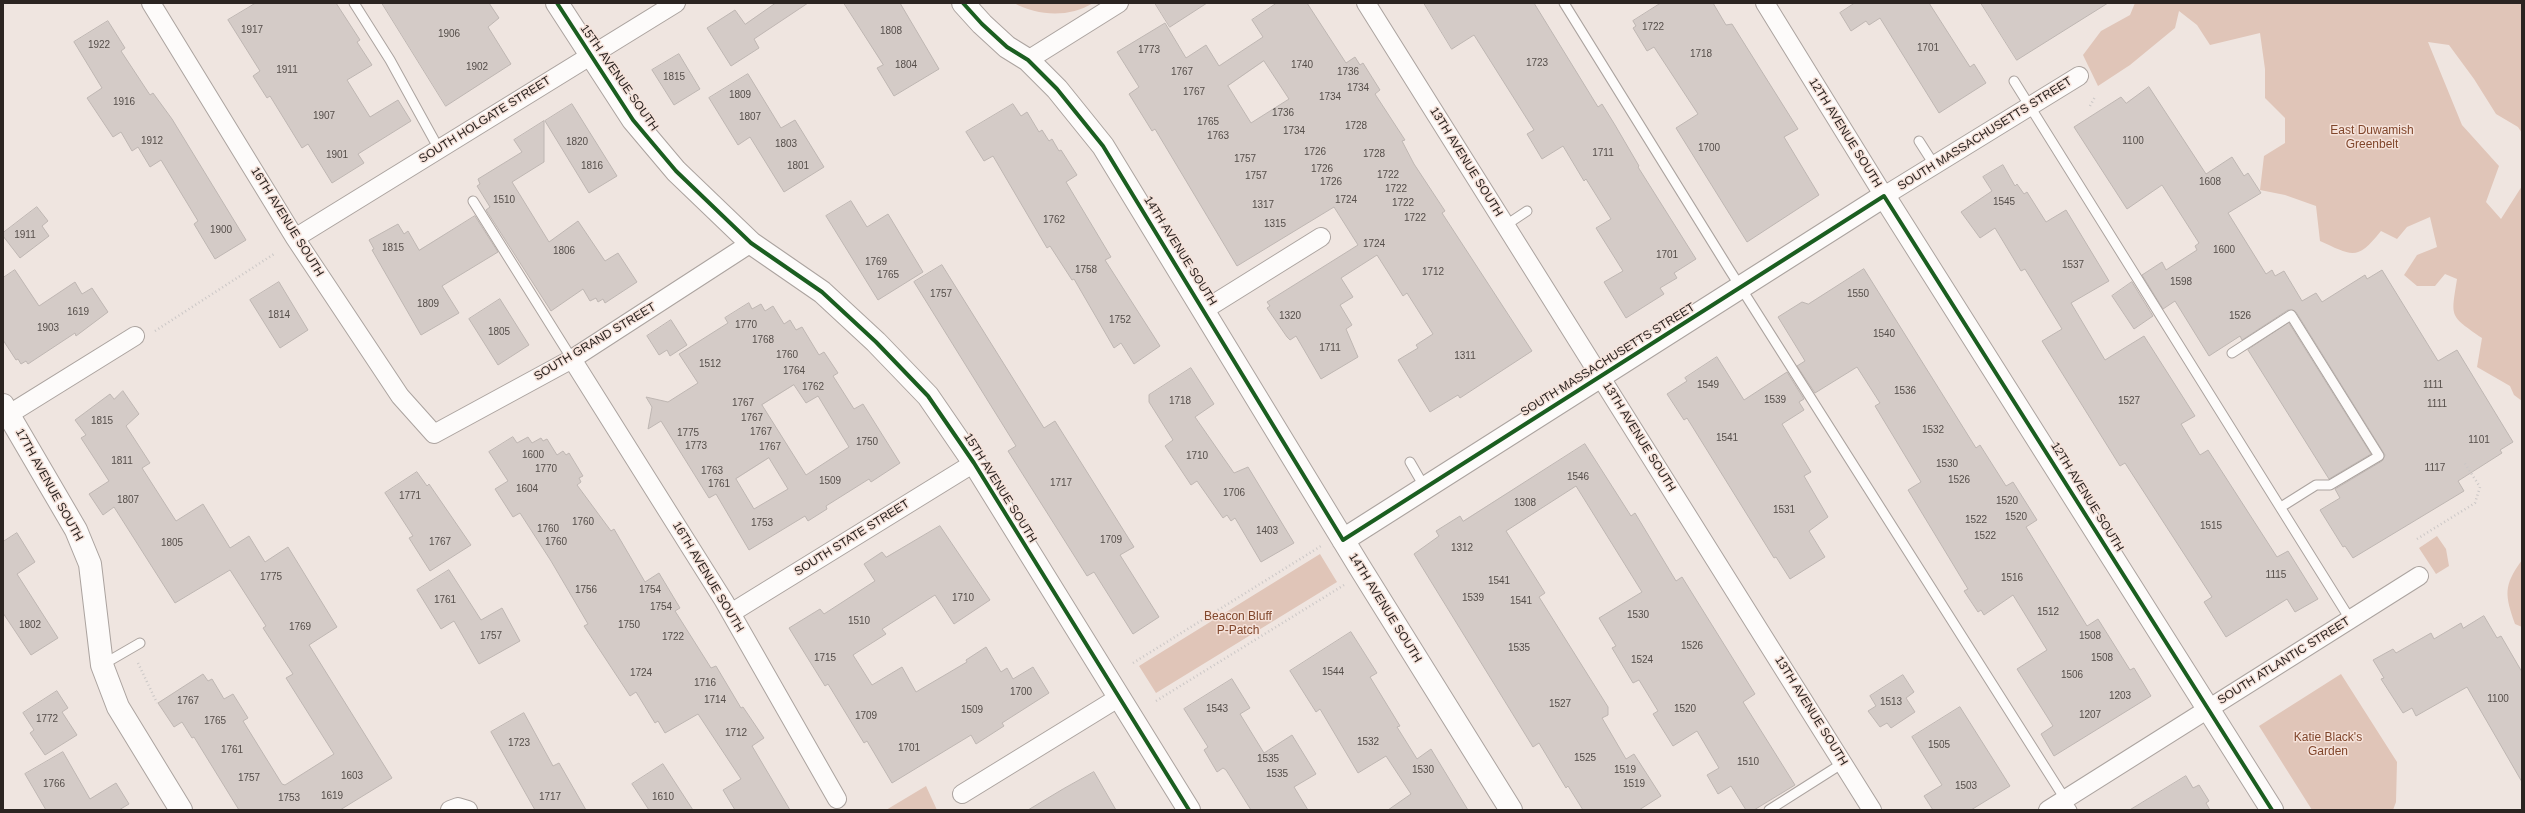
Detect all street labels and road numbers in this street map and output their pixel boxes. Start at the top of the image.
street label: 15TH AVENUE SOUTH [577,22,661,134]
street label: SOUTH HOLGATE STREET [417,73,553,167]
street label: SOUTH MASSACHUSETTS STREET [1895,74,2075,194]
street label: 12TH AVENUE SOUTH [1805,76,1885,190]
street label: 13TH AVENUE SOUTH [1426,105,1506,219]
street label: 16TH AVENUE SOUTH [247,165,327,279]
street label: 14TH AVENUE SOUTH [1140,194,1220,308]
street label: SOUTH GRAND STREET [532,300,658,384]
street label: SOUTH MASSACHUSETTS STREET [1518,300,1698,420]
street label: 13TH AVENUE SOUTH [1599,380,1679,494]
street label: 17TH AVENUE SOUTH [12,426,86,544]
street label: 15TH AVENUE SOUTH [960,431,1040,545]
street label: 12TH AVENUE SOUTH [2047,440,2127,554]
street label: SOUTH STATE STREET [792,497,912,579]
street label: 16TH AVENUE SOUTH [669,519,747,635]
street label: 14TH AVENUE SOUTH [1345,551,1425,665]
street label: SOUTH ATLANTIC STREET [2215,614,2353,708]
street label: 13TH AVENUE SOUTH [1771,654,1851,768]

